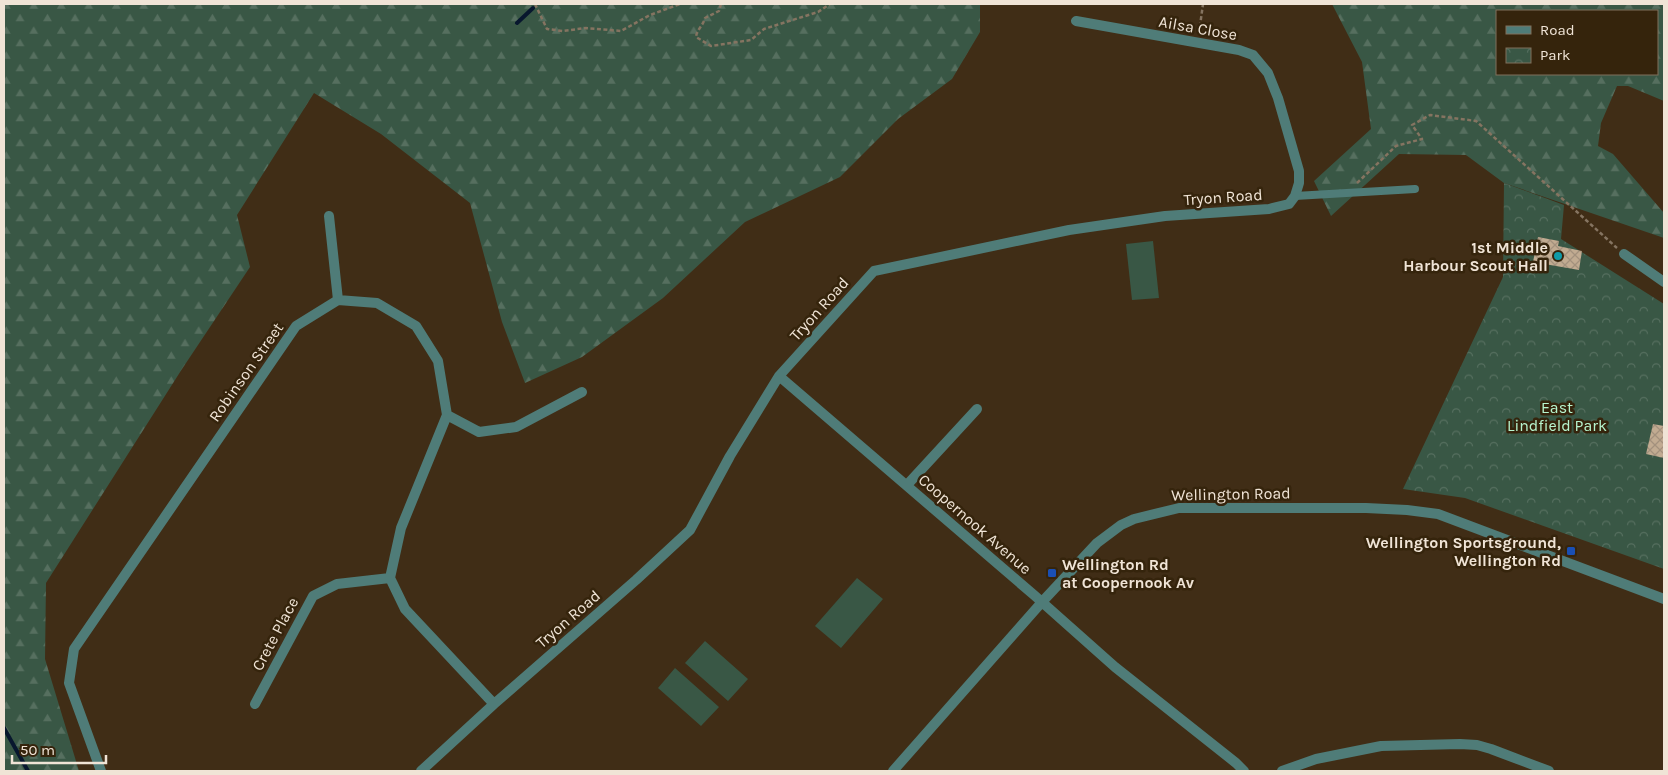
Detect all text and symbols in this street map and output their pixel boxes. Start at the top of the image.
legend [1496,10,1658,75]
street label: Ailsa Close [1157,12,1239,44]
text: Road [1540,21,1575,39]
text: Park [1540,46,1570,64]
street label: Tryon Road [1183,185,1263,209]
place label: 1st Middle Harbour Scout Hall [1403,238,1548,275]
marker: 1st Middle Harbour Scout Hall [1552,250,1564,262]
street label: Tryon Road [785,273,853,345]
street label: Robinson Street [205,319,287,425]
park label: East Lindfield Park [1507,398,1607,435]
street label: Coopernook Avenue [915,470,1035,578]
street label: Wellington Road [1171,483,1291,505]
place label: Wellington Sportsground, Wellington Rd [1366,533,1561,570]
marker: Wellington Sportsground, Wellington Rd [1565,545,1577,557]
place label: Wellington Rd at Coopernook Av [1062,555,1195,592]
marker: Wellington Rd at Coopernook Av [1046,567,1058,579]
street label: Tryon Road [532,586,604,652]
street label: Crete Place [248,594,302,674]
scale bar [12,732,106,764]
text: 50 m [20,741,55,759]

